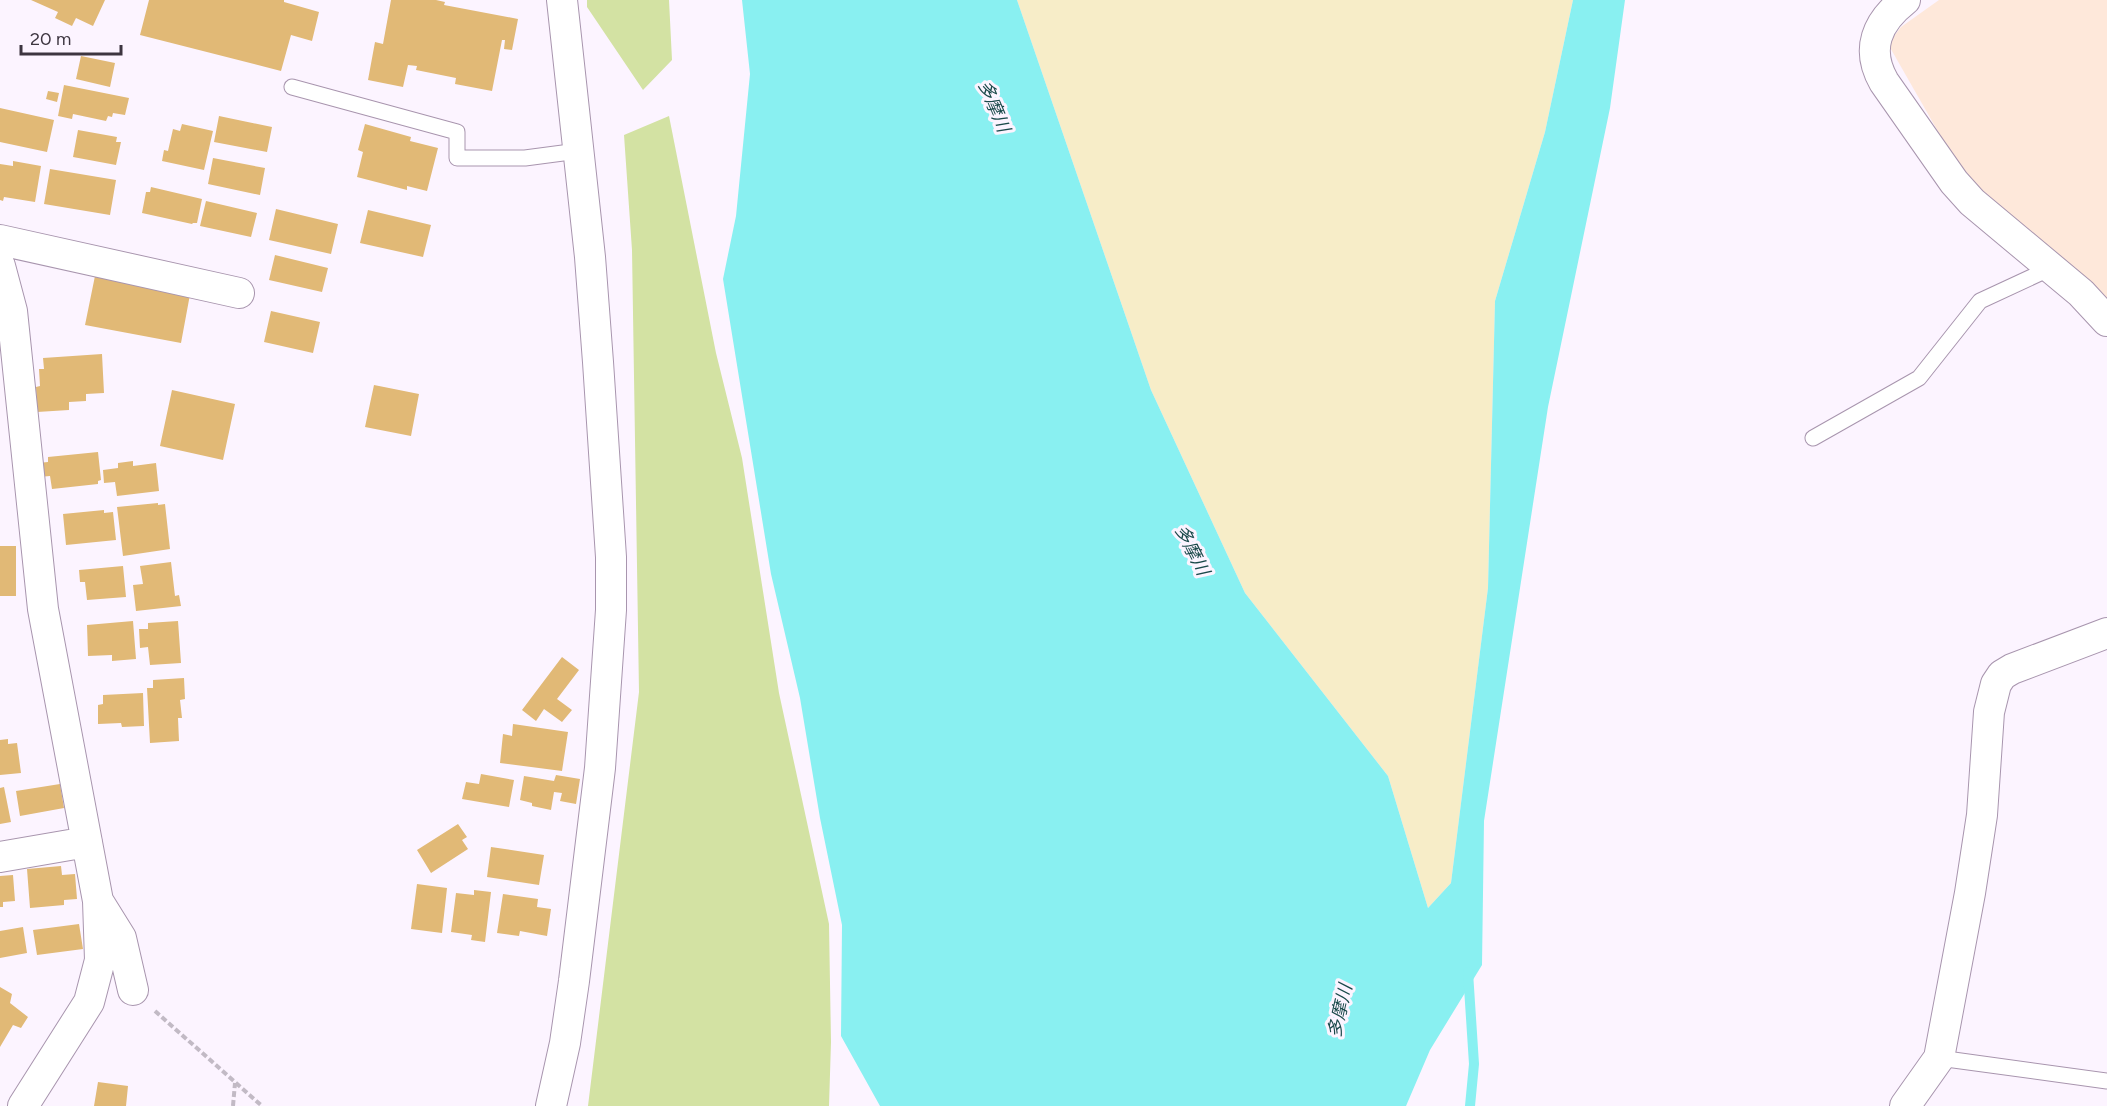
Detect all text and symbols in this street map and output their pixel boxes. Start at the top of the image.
scale bar [21,18,122,56]
text: 20 m [30,28,71,50]
water label: 多摩川 [973,77,1015,137]
water label: 多摩川 [1170,521,1215,581]
water label: 多摩川 [1323,980,1357,1040]

